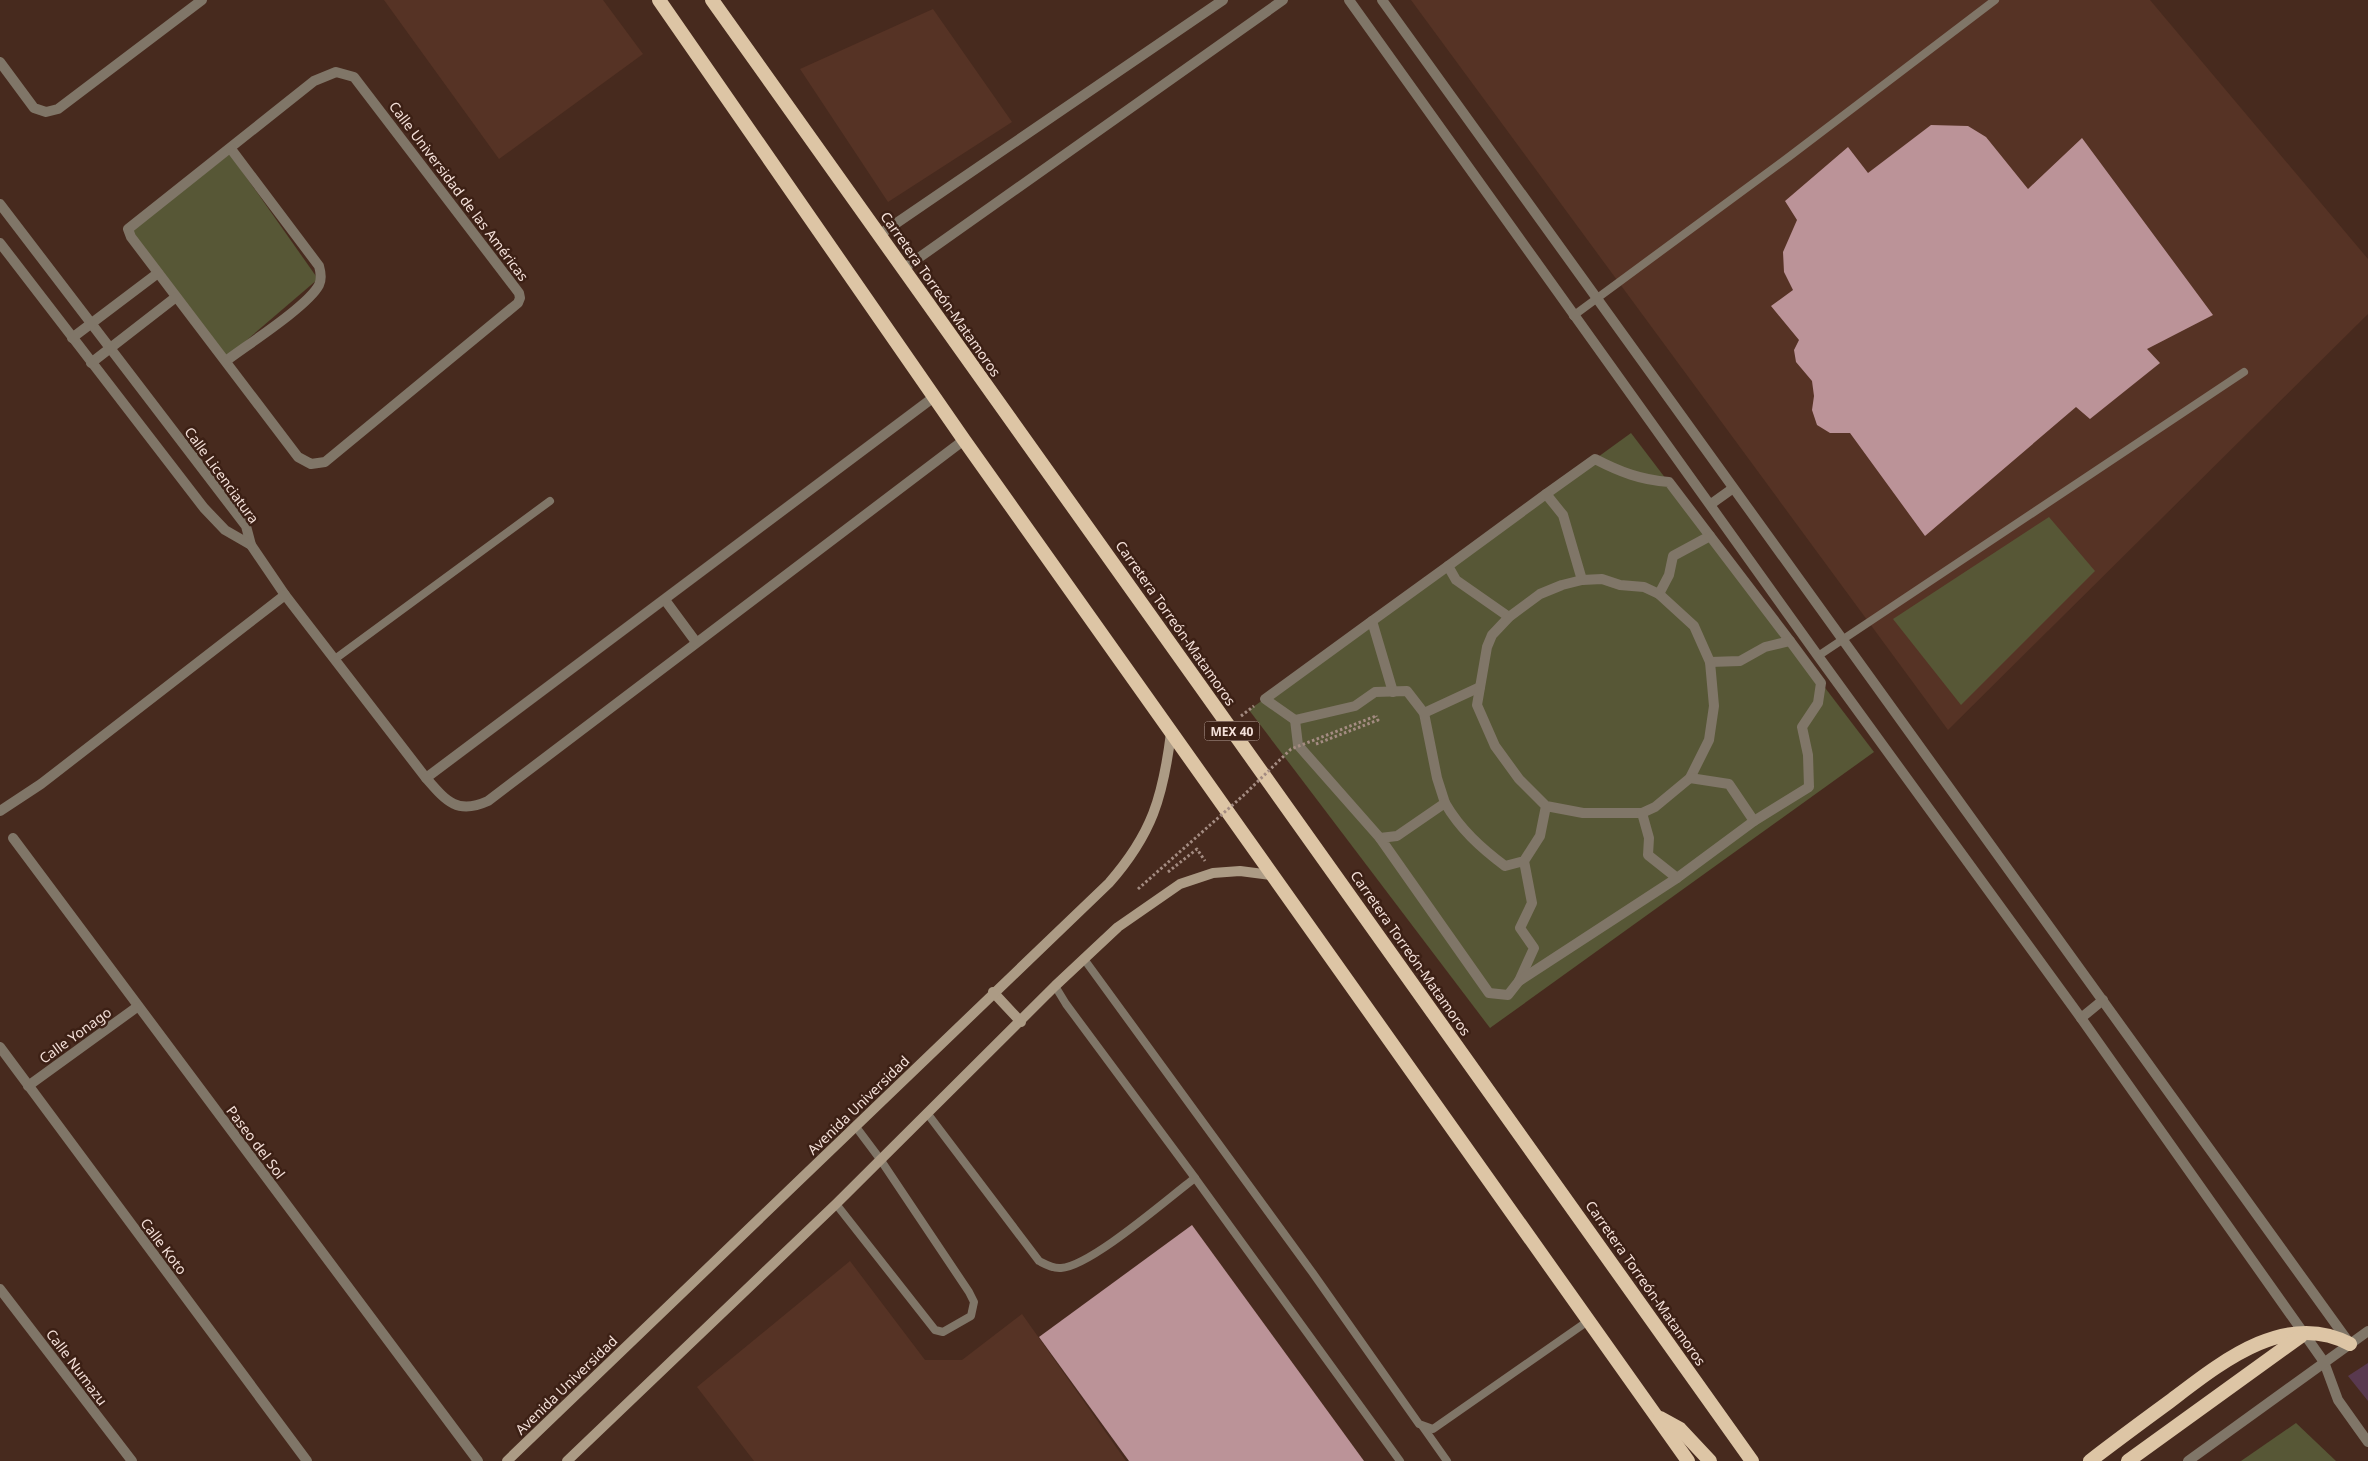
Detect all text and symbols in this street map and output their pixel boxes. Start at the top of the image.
street label: Calle Universidad de las Américas [385,97,533,285]
street label: Carretera Torreón-Matamoros [877,208,1006,381]
street label: Calle Licenciatura [181,423,263,527]
street label: Carretera Torreón-Matamoros [1112,537,1241,710]
road number: MEX 40 [1204,721,1260,740]
street label: Carretera Torreón-Matamoros [1347,867,1476,1040]
street label: Calle Yonago [35,1002,115,1068]
street label: Avenida Universidad [803,1051,913,1159]
street label: Paseo del Sol [222,1102,290,1182]
street label: Carretera Torreón-Matamoros [1582,1197,1711,1370]
street label: Calle Koto [137,1214,191,1278]
street label: Calle Numazu [42,1325,112,1409]
street label: Avenida Universidad [511,1331,621,1439]

